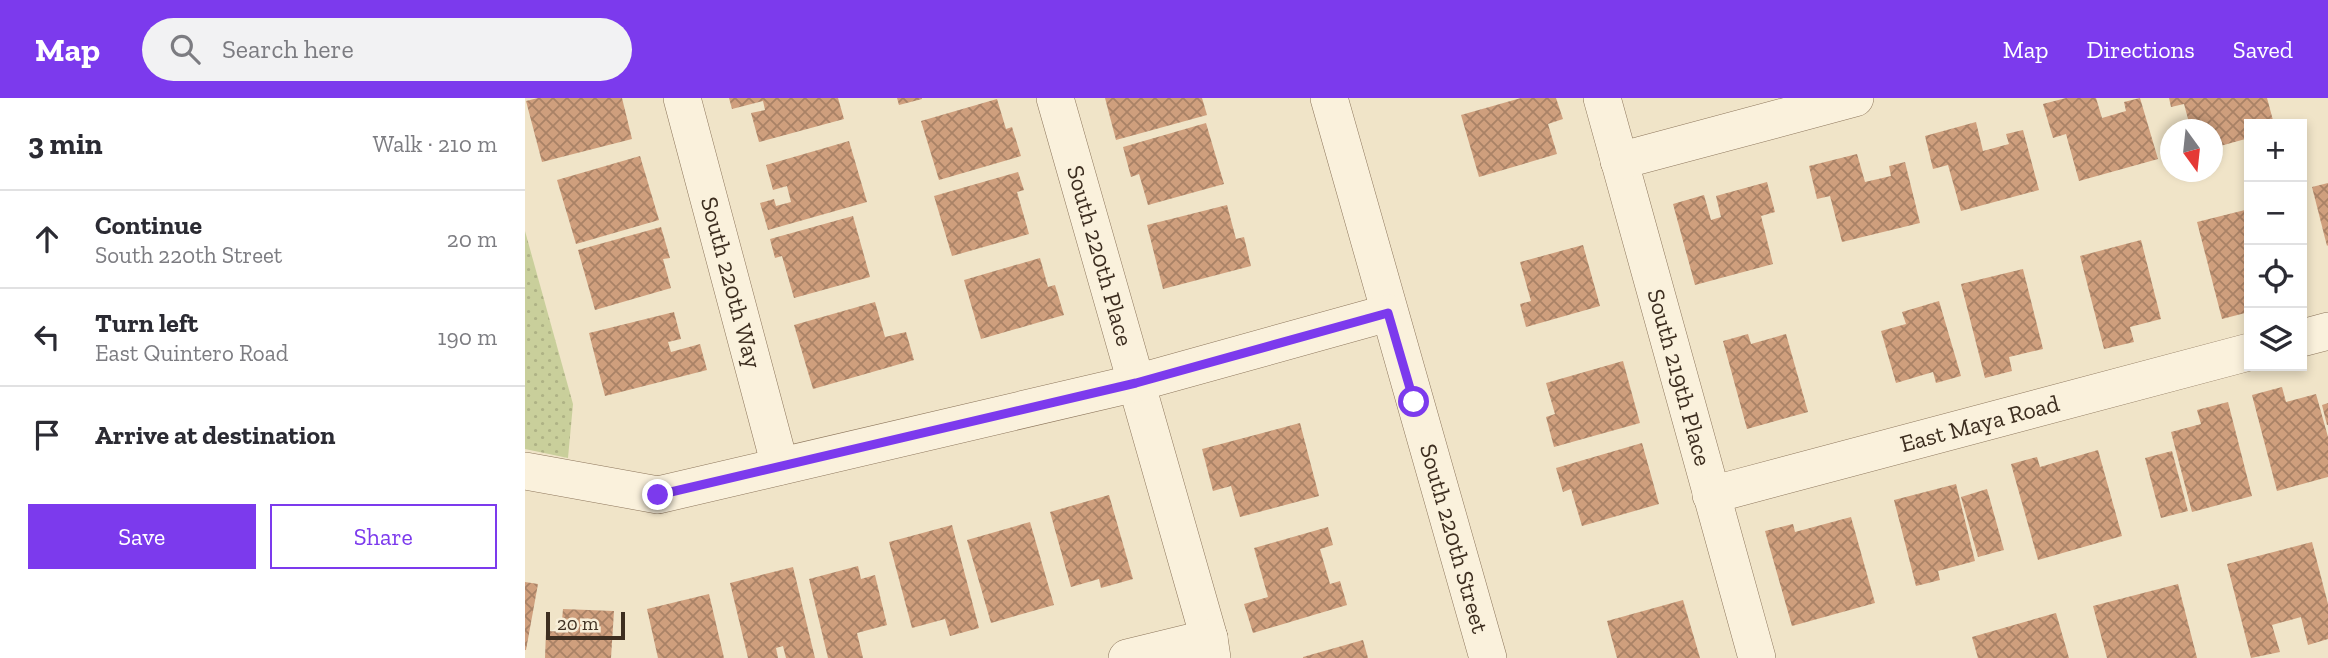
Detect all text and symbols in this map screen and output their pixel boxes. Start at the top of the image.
search box [142,18,632,81]
text: Map [35,30,100,69]
icon: search [166,30,204,68]
text: Search here [222,33,354,65]
text: Map [2003,35,2049,64]
text: Directions [2087,35,2195,64]
text: Saved [2233,35,2293,64]
north arrow [2160,119,2223,182]
map controls [2244,119,2307,371]
button: + [2244,119,2307,182]
text: 3 min [28,126,103,162]
text: Walk · 210 m [373,130,497,158]
street label: South 220th Place [1061,162,1140,349]
button: − [2244,182,2307,245]
street label: South 220th Way [695,194,769,372]
text: Continue [95,209,202,241]
icon: ahead [28,220,66,258]
text: 20 m [447,225,497,253]
text: South 220th Street [95,241,282,269]
button: locate [2244,245,2307,308]
street label: South 219th Place [1642,286,1718,469]
text: Turn left [95,307,198,339]
button: layers [2244,308,2307,371]
icon: left [28,318,66,356]
text: 190 m [438,323,497,351]
text: East Quintero Road [95,339,288,367]
route start [1398,386,1429,417]
street label: East Maya Road [1897,388,2062,458]
icon: arrive [28,416,66,454]
text: Arrive at destination [95,419,335,451]
street label: South 220th Street [1414,440,1495,637]
route end [642,479,673,510]
button: Save [28,504,256,569]
button: Share [270,504,497,569]
scale bar [546,609,625,641]
text: 20 m [557,612,598,635]

